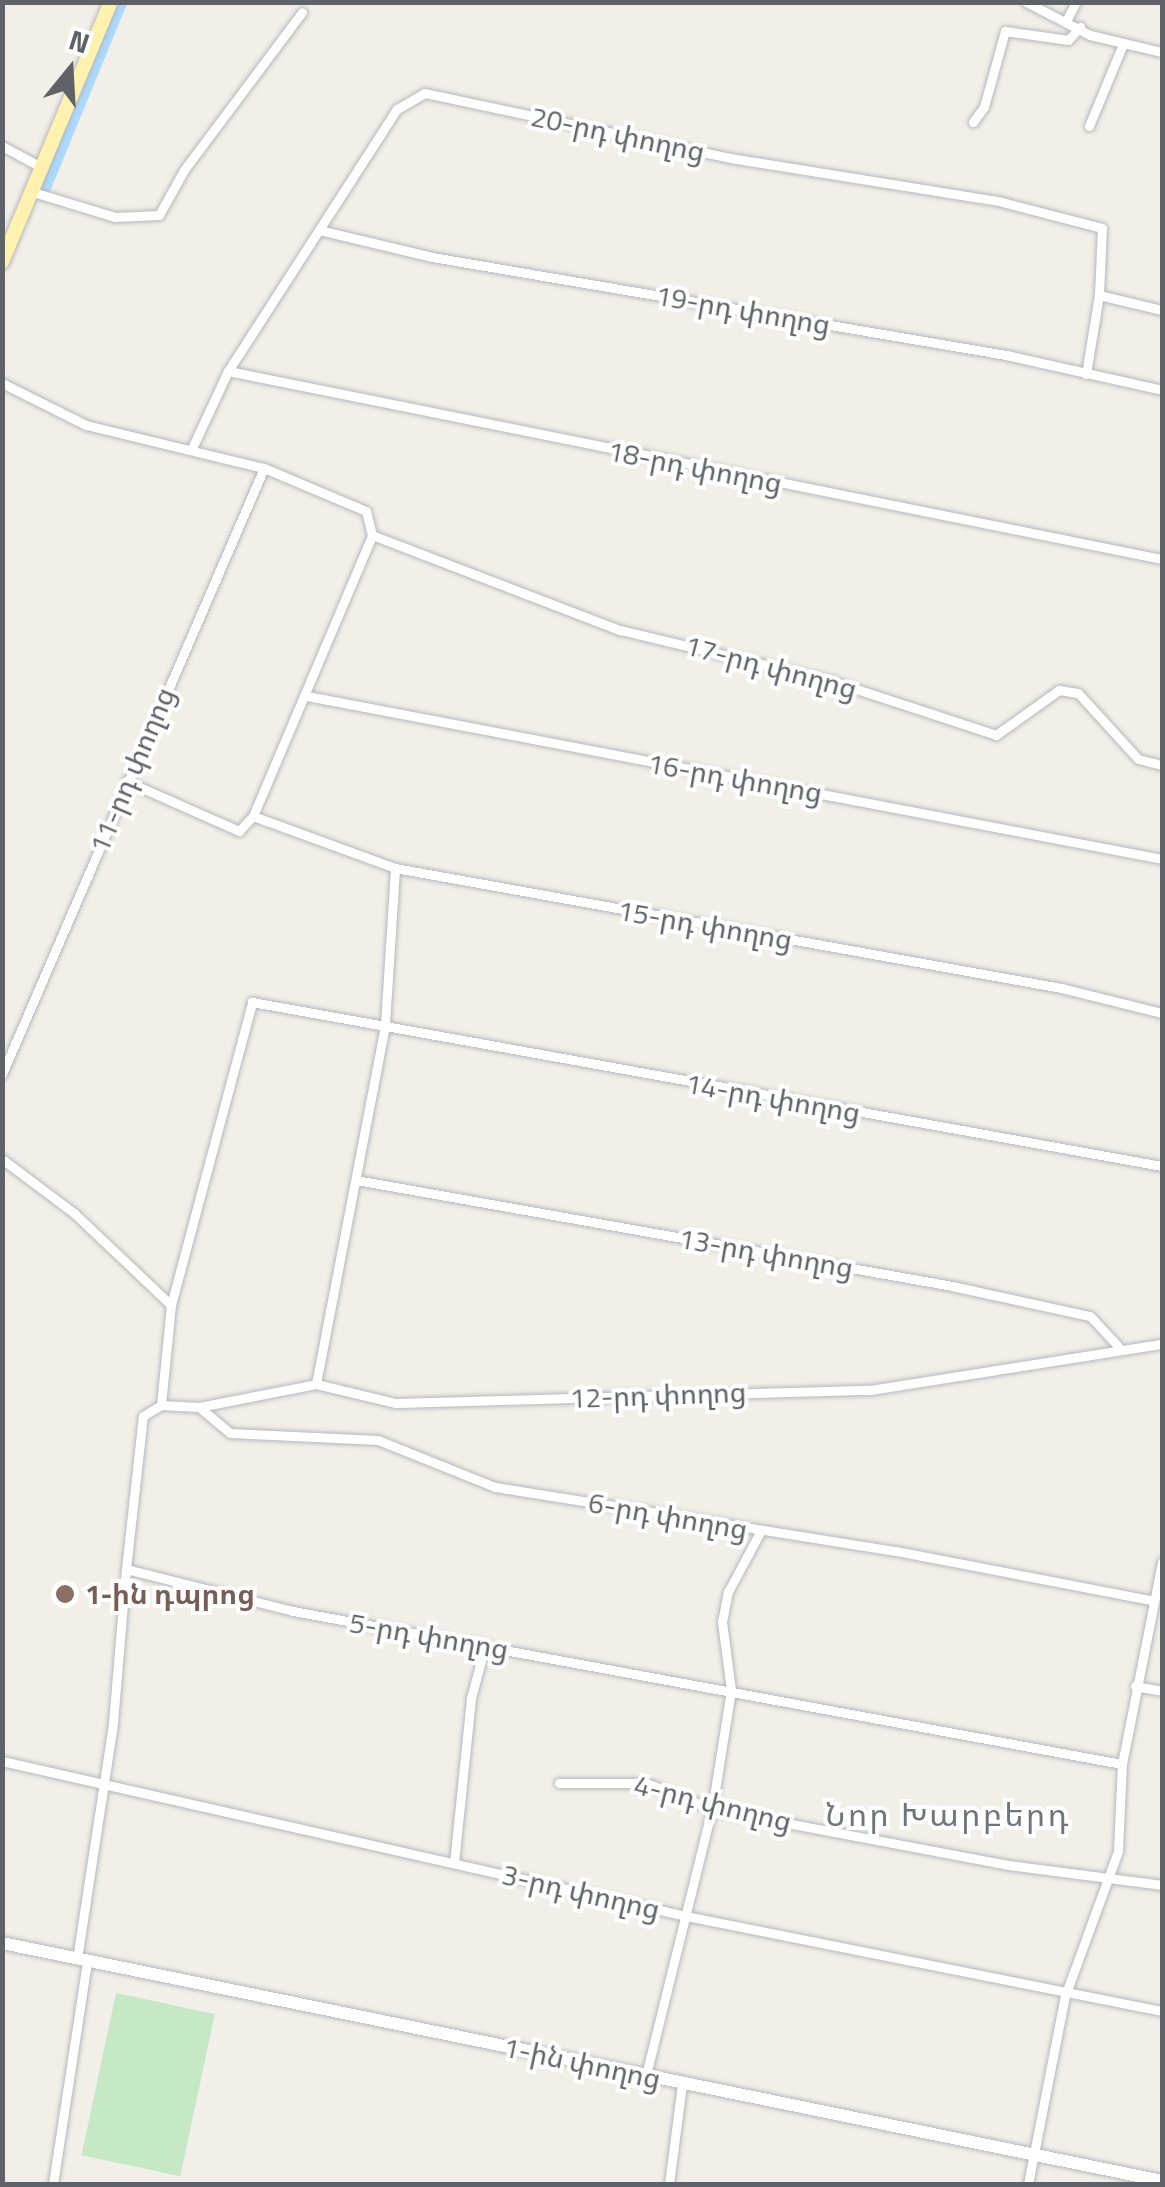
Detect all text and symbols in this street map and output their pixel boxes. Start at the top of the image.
text: N [64,18,95,64]
north arrow [20,20,120,120]
street label: 20-րդ փողոց [528,99,708,169]
street label: 19-րդ փողոց [653,278,833,342]
street label: 18-րդ փողոց [605,434,785,500]
street label: 17-րդ փողոց [681,628,861,706]
street label: 11-րդ փողոց [82,682,182,858]
street label: 16-րդ փողոց [645,746,825,810]
street label: 15-րդ փողոց [615,893,795,957]
street label: 14-րդ փողոց [683,1066,863,1130]
street label: 13-րդ փողոց [676,1221,856,1285]
street label: 12-րդ փողոց [569,1375,747,1415]
street label: 6-րդ փողոց [586,1485,750,1547]
place label: 1-ին դպրոց [85,1577,255,1611]
marker: 1-ին դպրոց [54,1583,76,1605]
street label: 5-րդ փողոց [347,1605,511,1667]
street label: 4-րդ փողոց [631,1767,795,1839]
district label: Նոր Խարբերդ [825,1795,1071,1833]
street label: 3-րդ փողոց [499,1858,663,1926]
street label: 1-ին փողոց [500,2030,664,2096]

